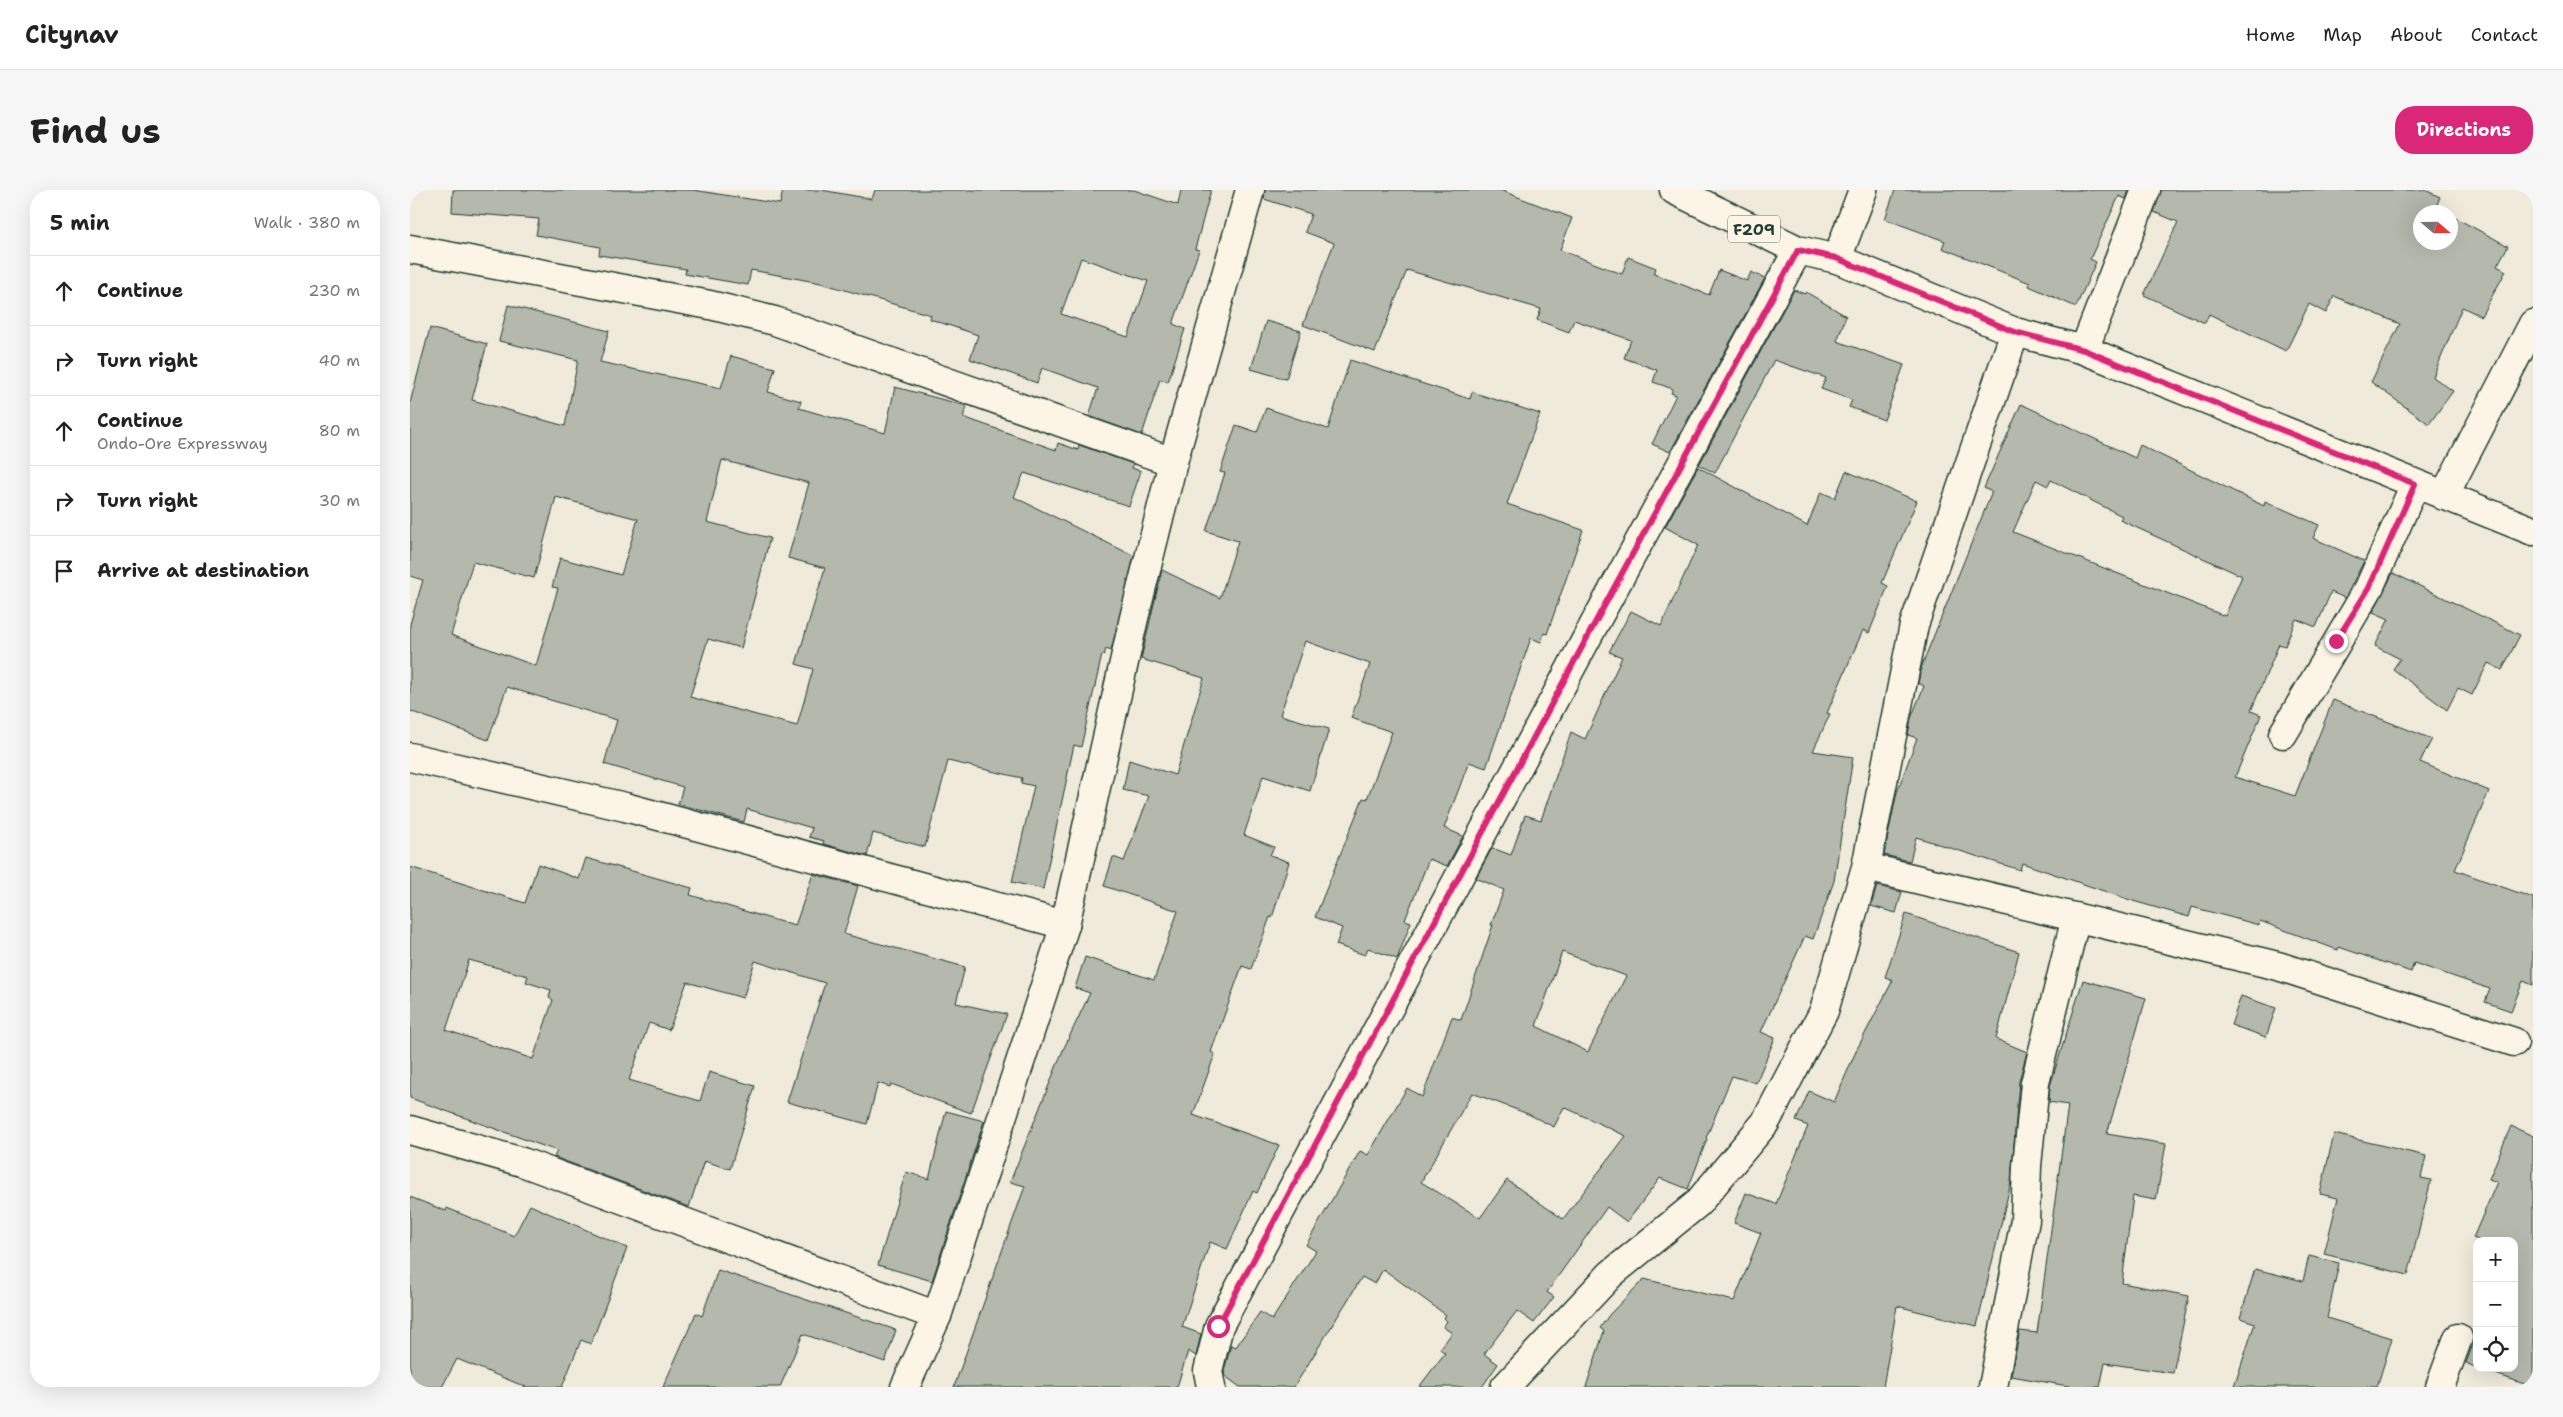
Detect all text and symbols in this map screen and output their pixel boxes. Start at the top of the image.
text: Citynav [25,19,119,51]
text: Home [2246,23,2295,47]
text: Map [2323,23,2362,47]
text: About [2390,23,2443,47]
text: Contact [2471,23,2538,47]
button: Directions [2395,106,2533,154]
text: Find us [30,107,161,154]
north arrow [2413,205,2458,250]
text: 5 min [50,209,110,237]
text: Walk · 380 m [254,212,360,233]
road number: F209 [1728,216,1780,242]
icon: ahead [50,277,78,305]
text: Continue [97,278,183,303]
text: 230 m [308,280,360,301]
icon: right [50,347,78,375]
text: Turn right [97,348,198,373]
text: 40 m [318,350,360,371]
text: Continue [97,408,183,433]
icon: ahead [50,417,78,445]
text: 80 m [319,420,360,441]
text: Ondo-Ore Expressway [97,433,268,454]
icon: right [50,487,78,515]
text: Turn right [97,488,198,513]
text: 30 m [319,490,360,511]
icon: arrive [50,557,78,585]
text: Arrive at destination [97,558,309,583]
route end [2325,630,2348,653]
map controls [2473,1237,2518,1372]
button: + [2473,1237,2518,1282]
button: − [2473,1282,2518,1327]
route start [1207,1315,1230,1338]
button: locate [2473,1327,2518,1372]

